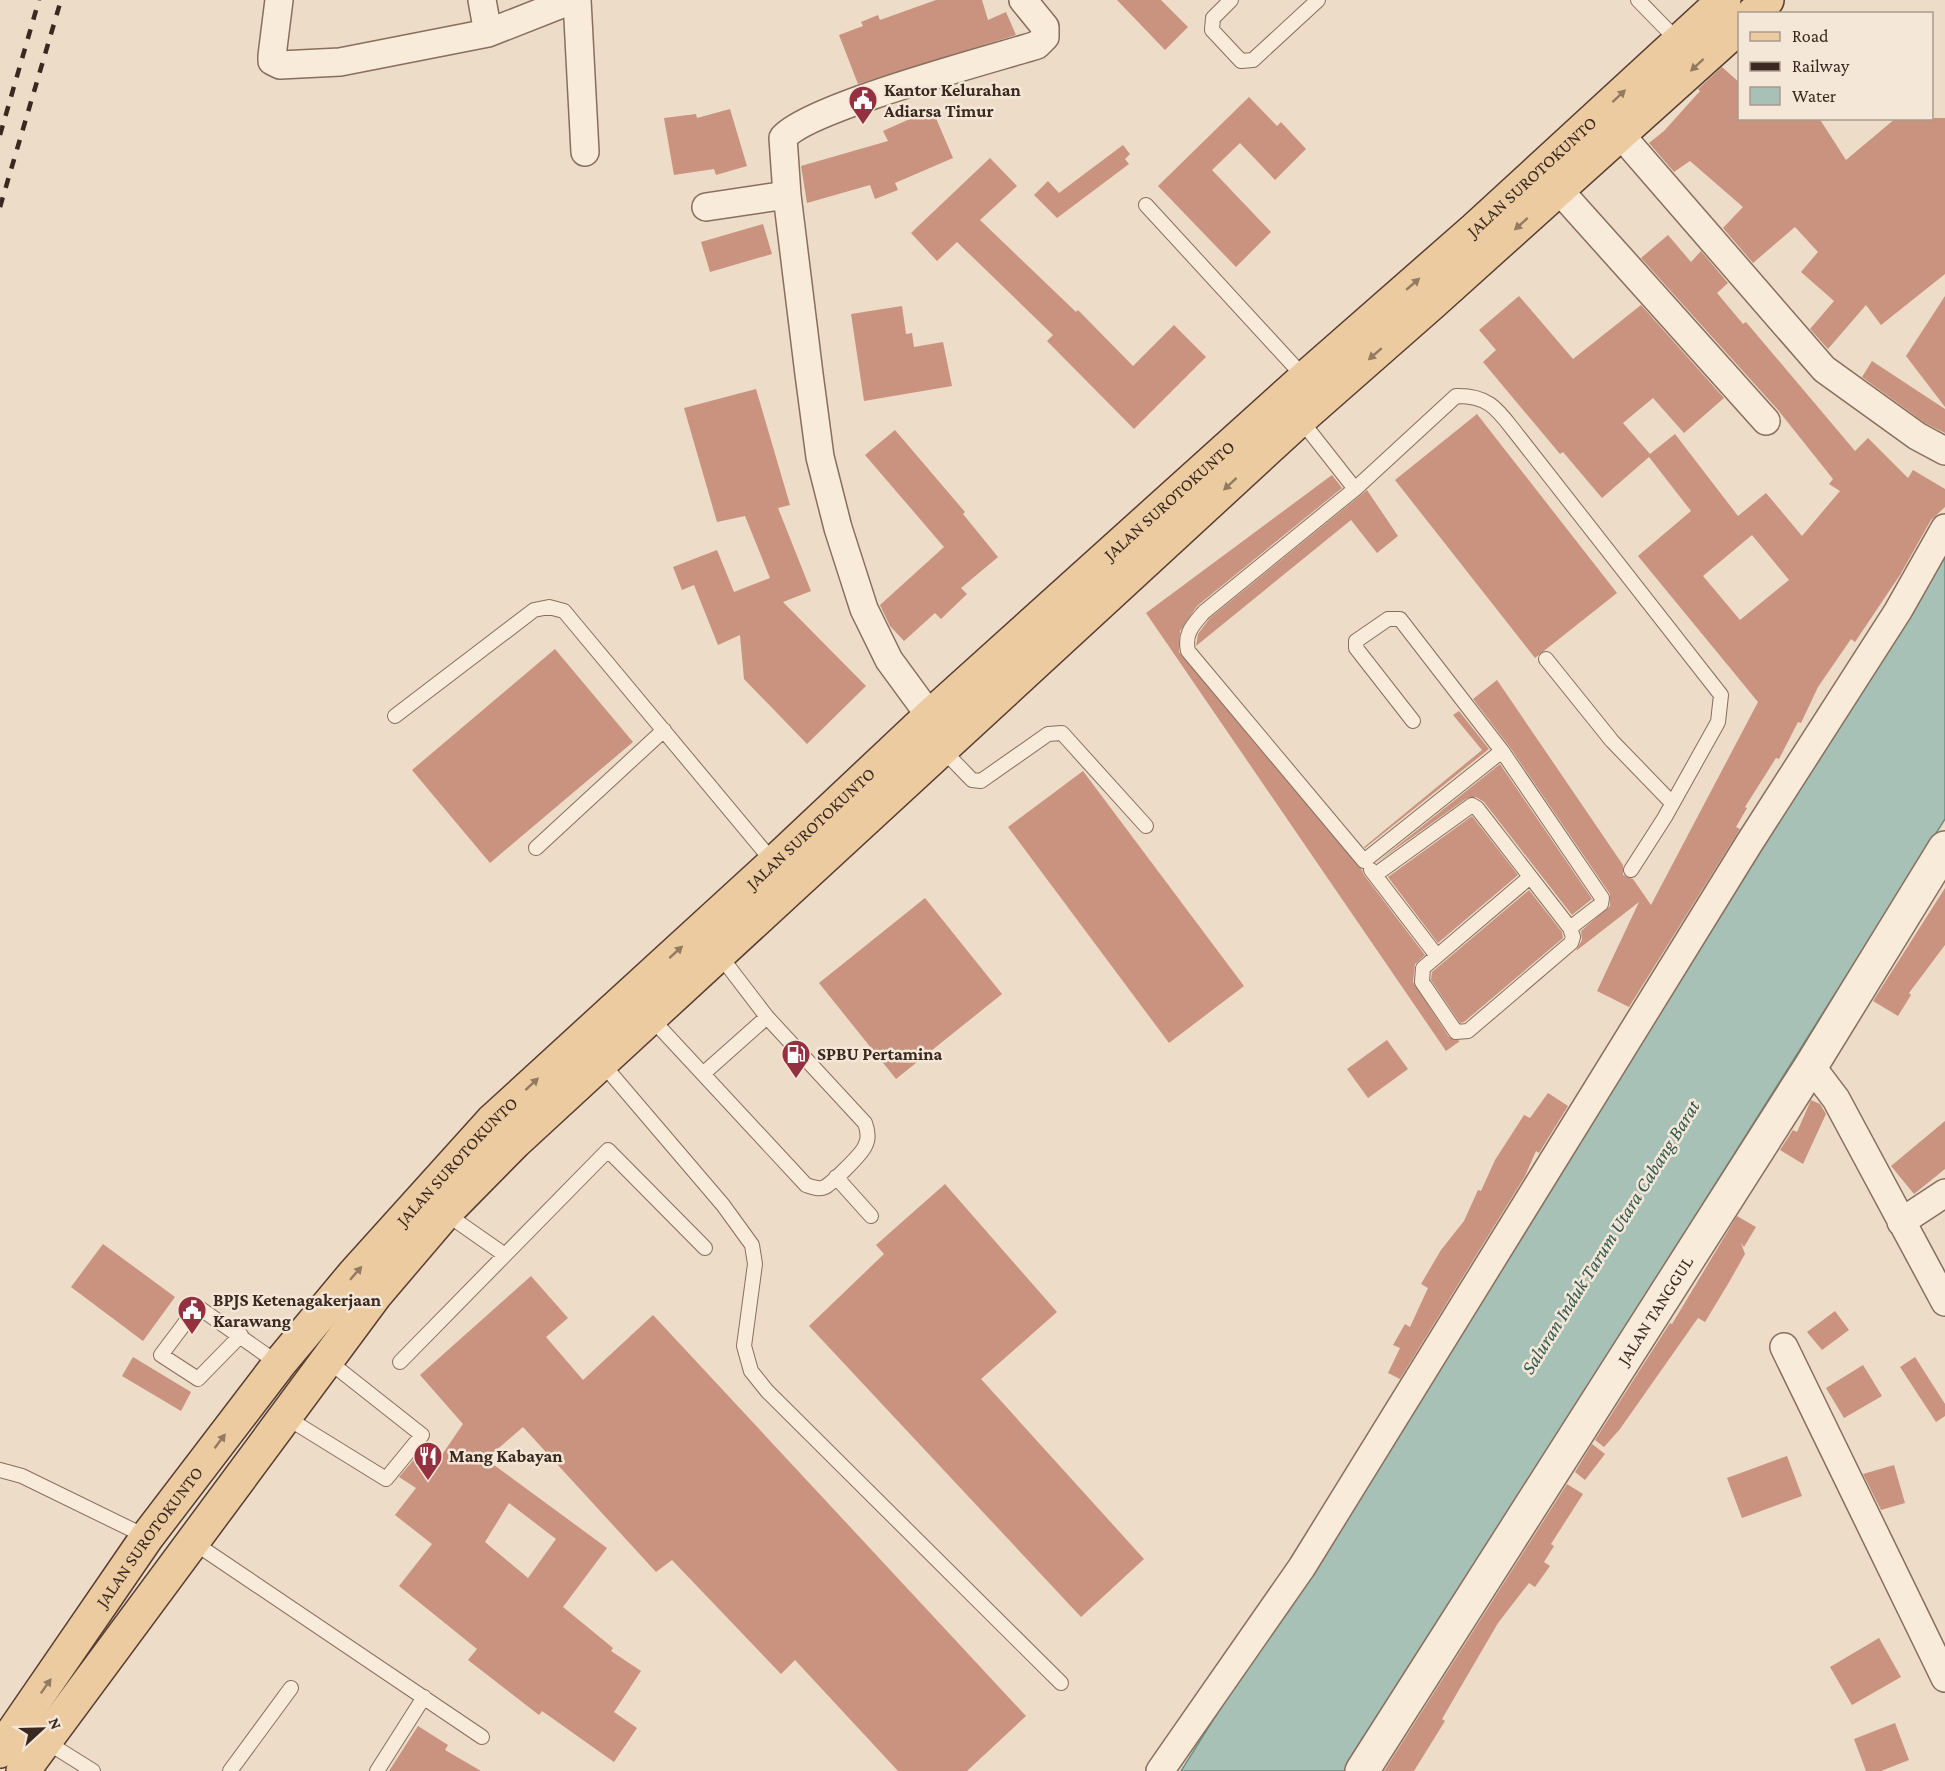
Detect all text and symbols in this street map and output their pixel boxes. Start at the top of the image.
legend [1738,12,1933,120]
text: Road [1792,26,1829,46]
text: Railway [1792,56,1850,76]
one-way arrow [1689,58,1704,72]
place label: Kantor Kelurahan Adiarsa Timur [883,80,1022,121]
public building icon: Kantor Kelurahan Adiarsa Timur [847,84,879,126]
text: Water [1792,86,1837,106]
one-way arrow [1611,90,1626,103]
street label: JALAN SUROTOKUNTO [1461,112,1601,243]
one-way arrow [1513,217,1528,231]
one-way arrow [1405,278,1420,291]
one-way arrow [1368,347,1383,360]
street label: JALAN SUROTOKUNTO [1098,436,1239,566]
one-way arrow [1223,477,1238,490]
street label: JALAN SUROTOKUNTO [741,763,879,895]
one-way arrow [668,945,683,959]
fuel station icon: SPBU Pertamina [780,1038,812,1080]
place label: SPBU Pertamina [817,1044,943,1064]
one-way arrow [524,1077,538,1091]
street label: JALAN SUROTOKUNTO [391,1093,522,1232]
water label: Saluran Induk Tarum Utara Cabang Barat [1516,1095,1705,1378]
street label: JALAN TANGGUL [1612,1252,1697,1370]
one-way arrow [349,1265,363,1280]
place label: BPJS Ketenagakerjaan Karawang [213,1290,382,1331]
public building icon: BPJS Ketenagakerjaan Karawang [176,1294,208,1336]
one-way arrow [214,1433,226,1448]
restaurant icon: Mang Kabayan [412,1440,444,1482]
place label: Mang Kabayan [449,1446,563,1466]
street label: JALAN SUROTOKUNTO [91,1463,207,1613]
one-way arrow [40,1678,51,1694]
north arrow [12,1699,72,1759]
text: N [46,1715,65,1732]

